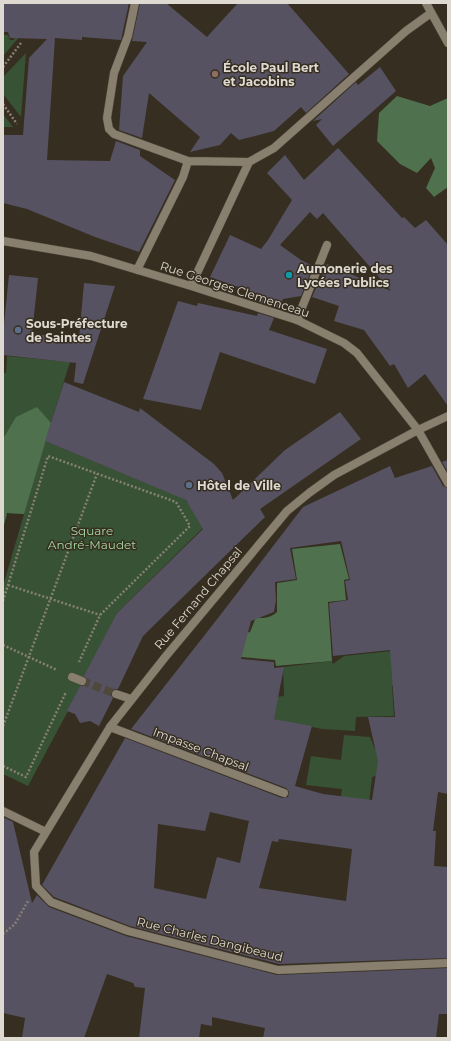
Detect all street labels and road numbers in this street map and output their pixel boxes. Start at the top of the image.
street label: Rue Georges Clemenceau [158,258,312,320]
street label: Rue Fernand Chapsal [151,544,245,652]
street label: Impasse Chapsal [151,724,251,774]
street label: Rue Charles Dangibeaud [135,914,285,964]

